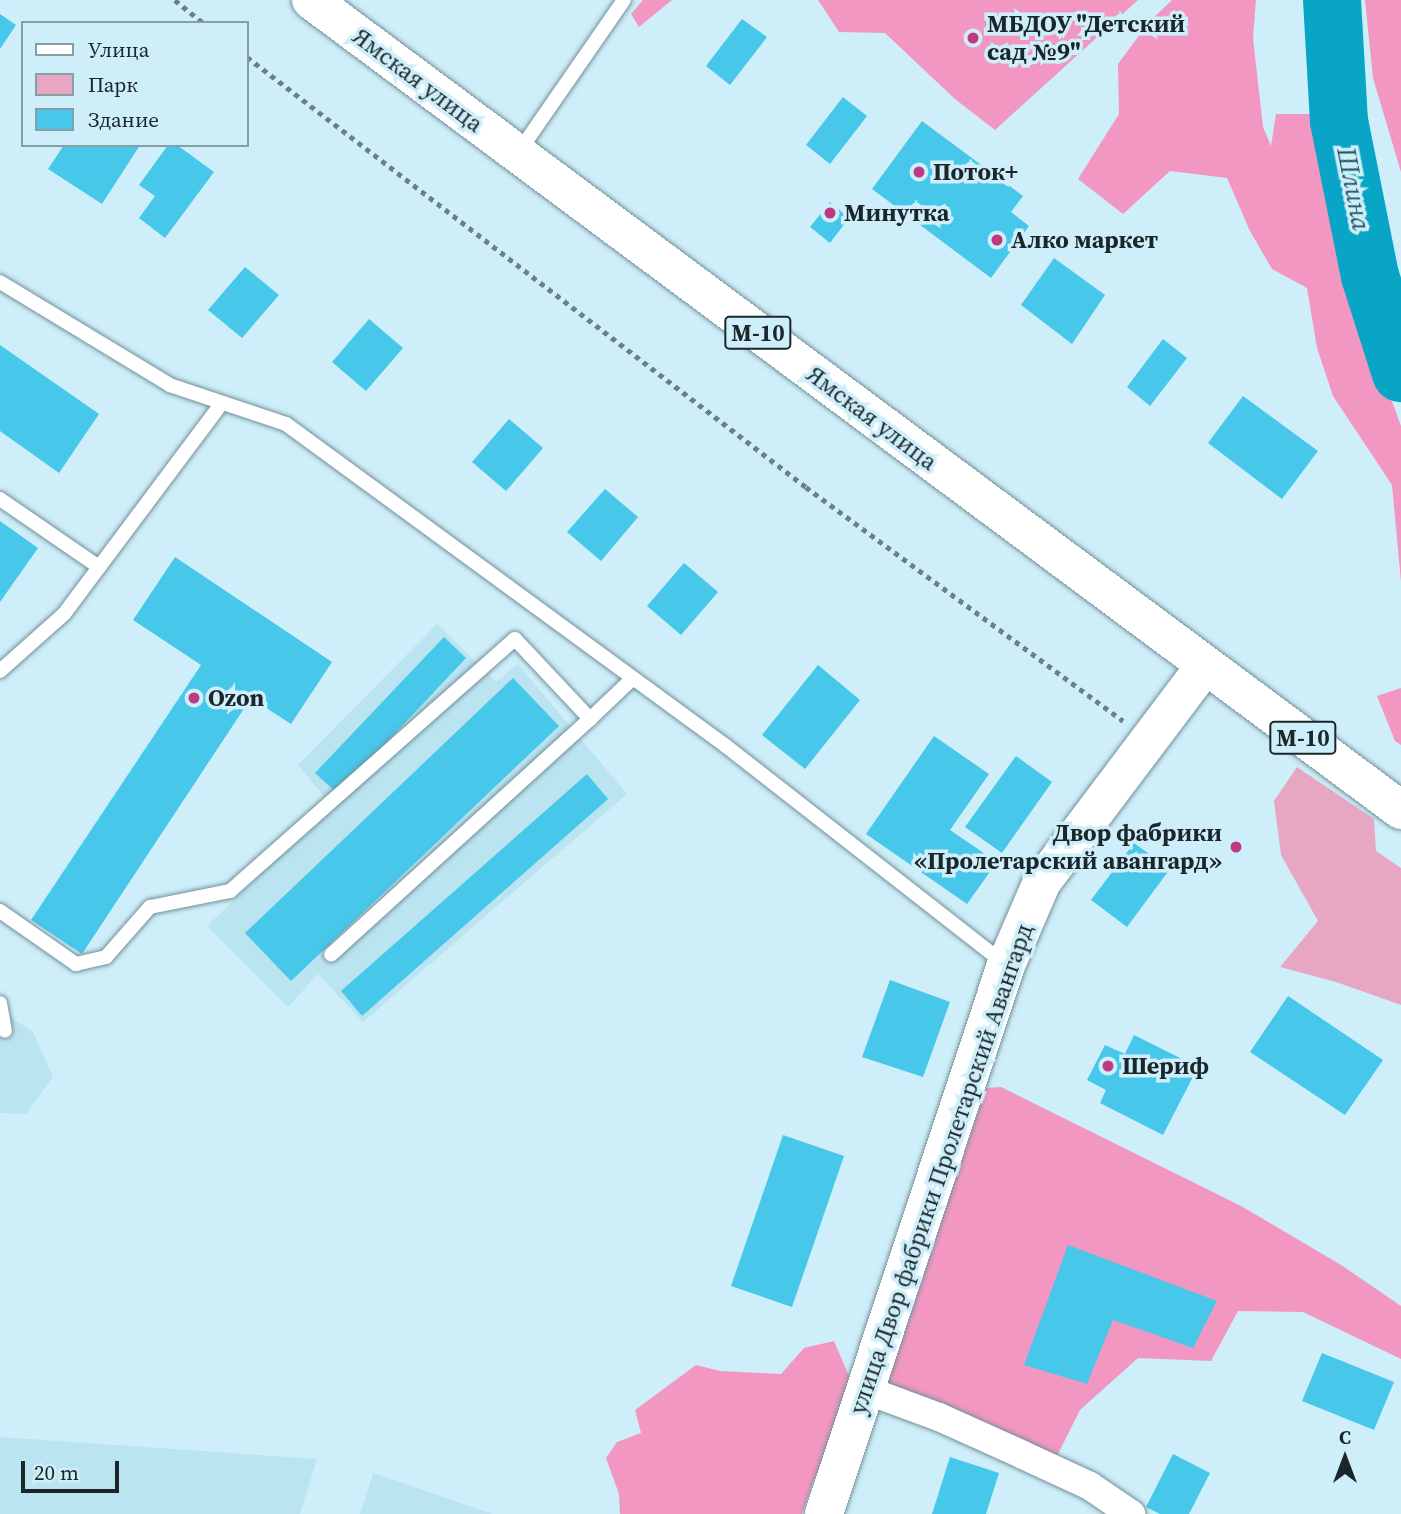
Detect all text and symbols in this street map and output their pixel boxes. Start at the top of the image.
place label: МБДОУ "Детский сад №9" [987,10,1186,66]
legend [21,21,248,147]
street label: Ямская улица [347,22,489,138]
marker: МБДОУ "Детский сад №9" [965,30,981,46]
text: Улица [88,35,149,64]
text: Парк [88,70,138,99]
text: Здание [88,105,159,134]
water label: Шлина [1330,145,1376,233]
place label: Поток+ [933,158,1018,186]
marker: Поток+ [911,164,927,180]
place label: Минутка [844,199,950,227]
marker: Минутка [822,205,838,221]
place label: Алко маркет [1011,226,1158,254]
marker: Алко маркет [989,232,1005,248]
road number: М-10 [723,314,793,352]
street label: Ямская улица [801,360,943,476]
place label: Ozon [208,684,264,712]
marker: Ozon [186,690,202,706]
road number: М-10 [1268,718,1338,758]
place label: Двор фабрики «Пролетарский авангард» [914,819,1222,875]
marker: Двор фабрики «Пролетарский авангард» [1228,839,1244,855]
street label: улица Двор фабрики Пролетарский Авангард [843,920,1039,1418]
place label: Шериф [1122,1052,1209,1080]
marker: Шериф [1100,1058,1116,1074]
north arrow [1310,1423,1380,1493]
text: С [1339,1424,1351,1450]
scale bar [24,1448,122,1492]
text: 20 m [34,1458,79,1487]

